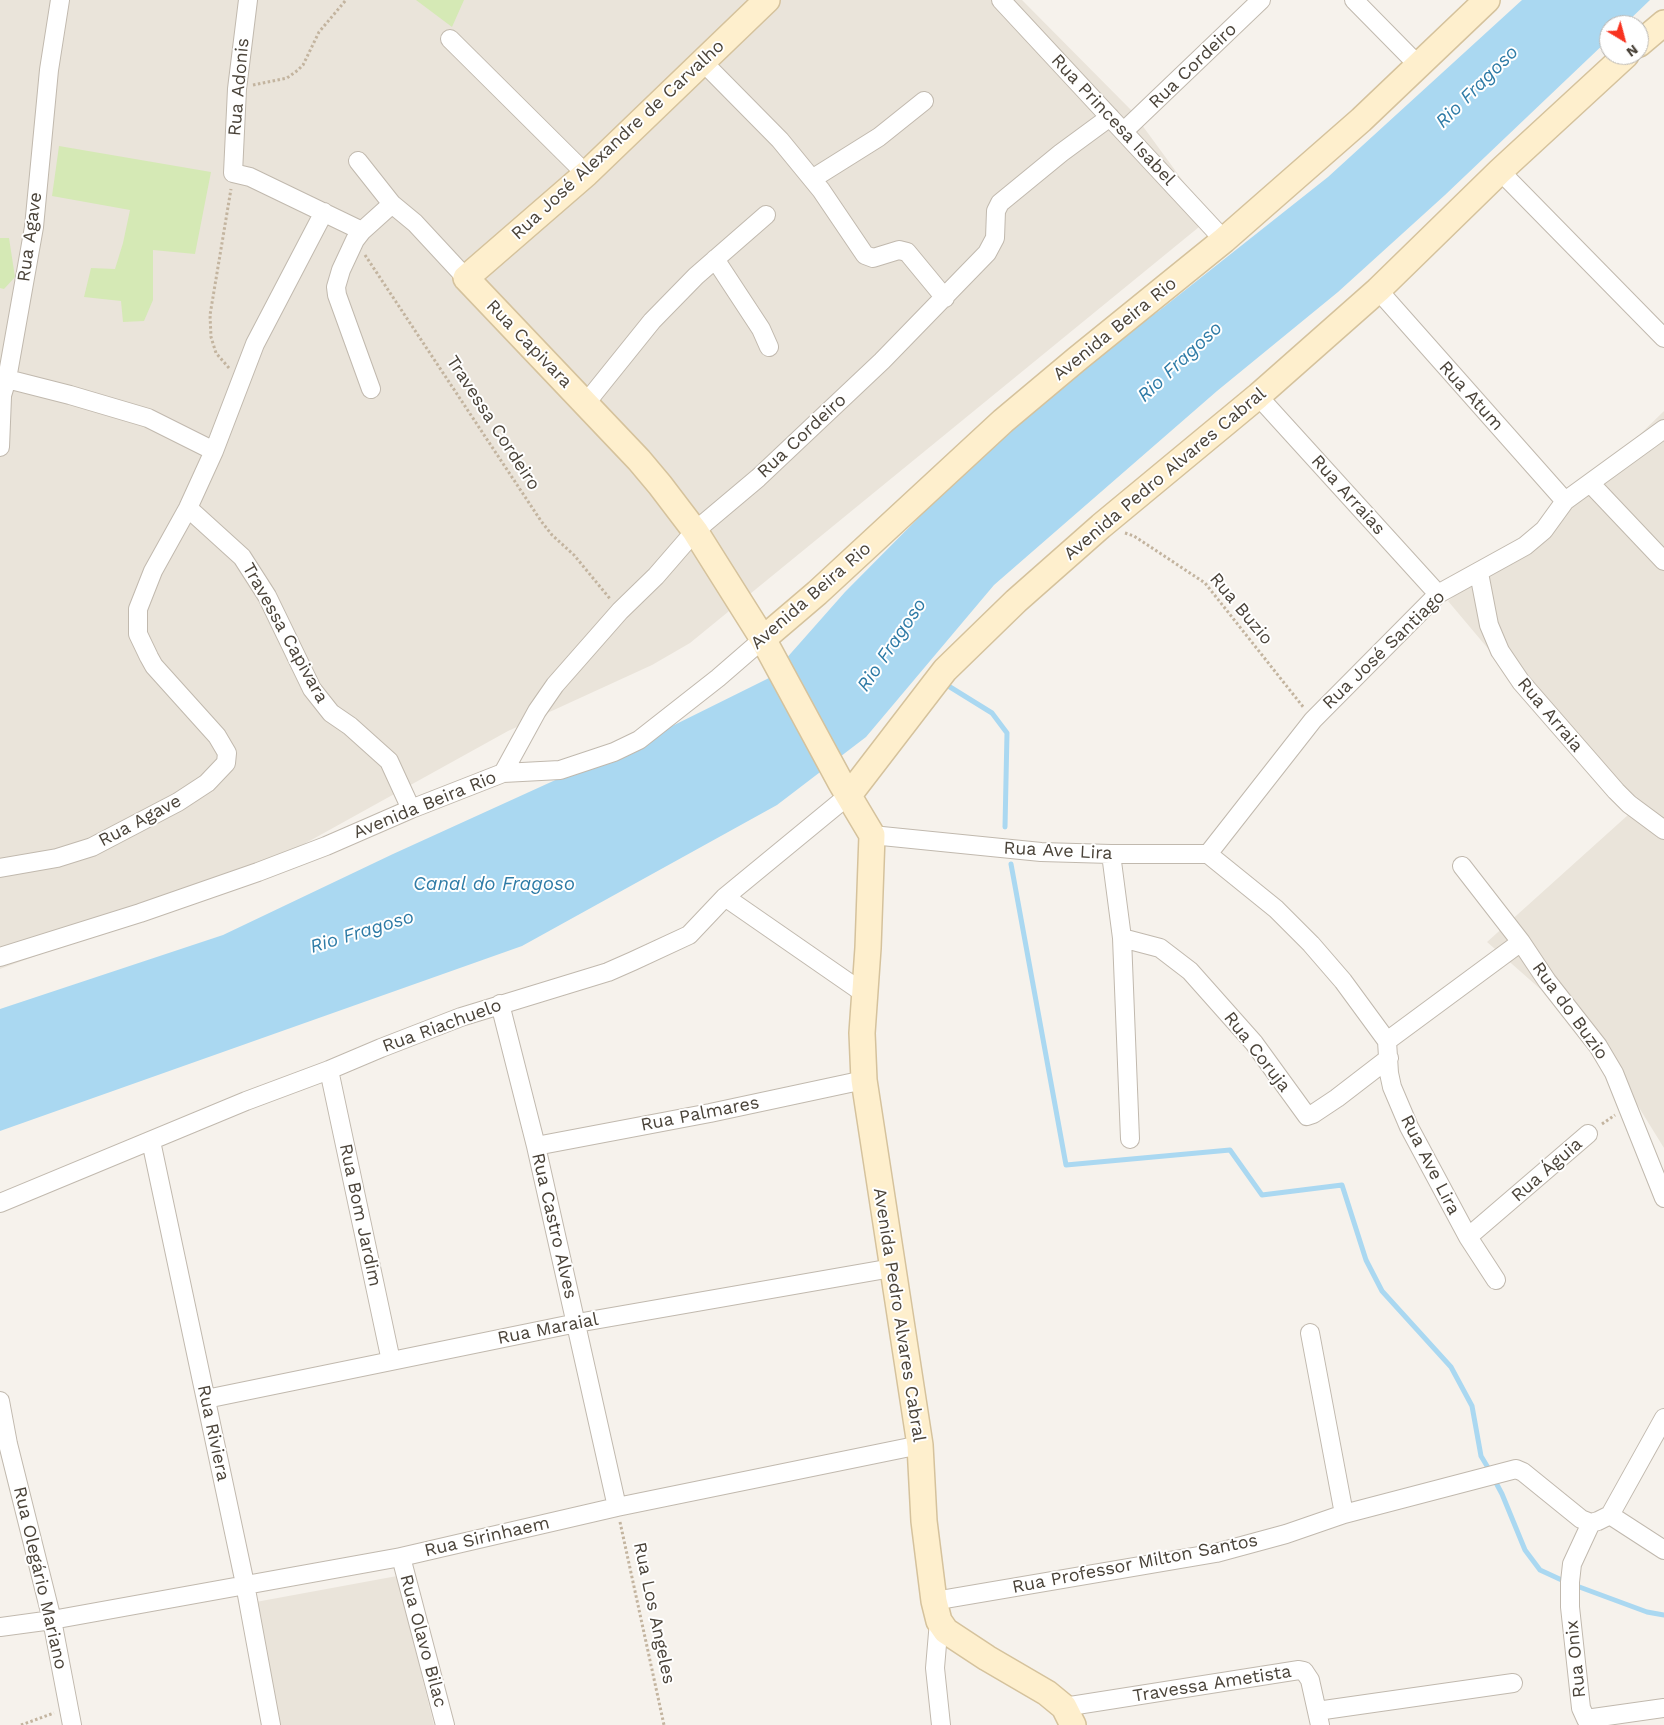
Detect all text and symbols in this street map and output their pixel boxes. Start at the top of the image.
north arrow [1599,15,1649,65]
street label: Rua Cordeiro [1145,19,1241,113]
street label: Rua José Alexandre de Carvalho [507,35,729,245]
street label: Rua Adonis [224,37,254,137]
water label: Rio Fragoso [1431,41,1523,133]
text: N [1623,42,1641,61]
street label: Rua Princesa Isabel [1047,50,1179,190]
street label: Rua Agave [13,191,47,283]
street label: Avenida Beira Rio [1049,273,1181,385]
street label: Rua Capivara [481,295,577,393]
water label: Rio Fragoso [1133,317,1227,407]
street label: Travessa Cordeiro [441,352,545,494]
street label: Rua Atum [1434,357,1508,435]
street label: Avenida Pedro Alvares Cabral [1060,383,1270,565]
street label: Rua Cordeiro [753,389,851,483]
street label: Rua Arraias [1306,451,1390,539]
street label: Avenida Beira Rio [746,538,876,654]
street label: Travessa Capivara [238,559,332,707]
street label: Rua Buzio [1205,569,1277,649]
street label: Rua José Santiago [1318,586,1450,714]
water label: Rio Fragoso [852,594,932,696]
street label: Rua Arraia [1513,673,1587,757]
street label: Avenida Beira Rio [350,766,500,844]
street label: Rua Agave [95,790,185,852]
street label: Rua Ave Lira [1003,837,1113,865]
water label: Canal do Fragoso [413,873,575,895]
water label: Rio Fragoso [307,905,417,959]
street label: Rua do Buzio [1527,958,1613,1064]
street label: Rua Riachuelo [380,994,504,1058]
street label: Rua Coruja [1219,1008,1295,1096]
street label: Rua Palmares [639,1092,761,1136]
street label: Rua Ave Lira [1396,1111,1464,1219]
street label: Rua Águia [1507,1133,1587,1207]
street label: Rua Bom Jardim [334,1142,386,1288]
street label: Rua Castro Alves [527,1151,581,1301]
street label: Avenida Pedro Alvares Cabral [868,1186,930,1444]
street label: Rua Maraial [496,1309,600,1349]
street label: Rua Riviera [192,1383,234,1483]
street label: Rua Olegário Mariano [8,1484,72,1672]
street label: Rua Sirinhaem [422,1512,552,1562]
street label: Rua Professor Milton Santos [1010,1530,1260,1598]
street label: Rua Los Angeles [628,1540,680,1686]
street label: Rua Olavo Bilac [395,1572,451,1710]
street label: Rua Onix [1561,1619,1591,1699]
street label: Travessa Ametista [1131,1661,1293,1707]

